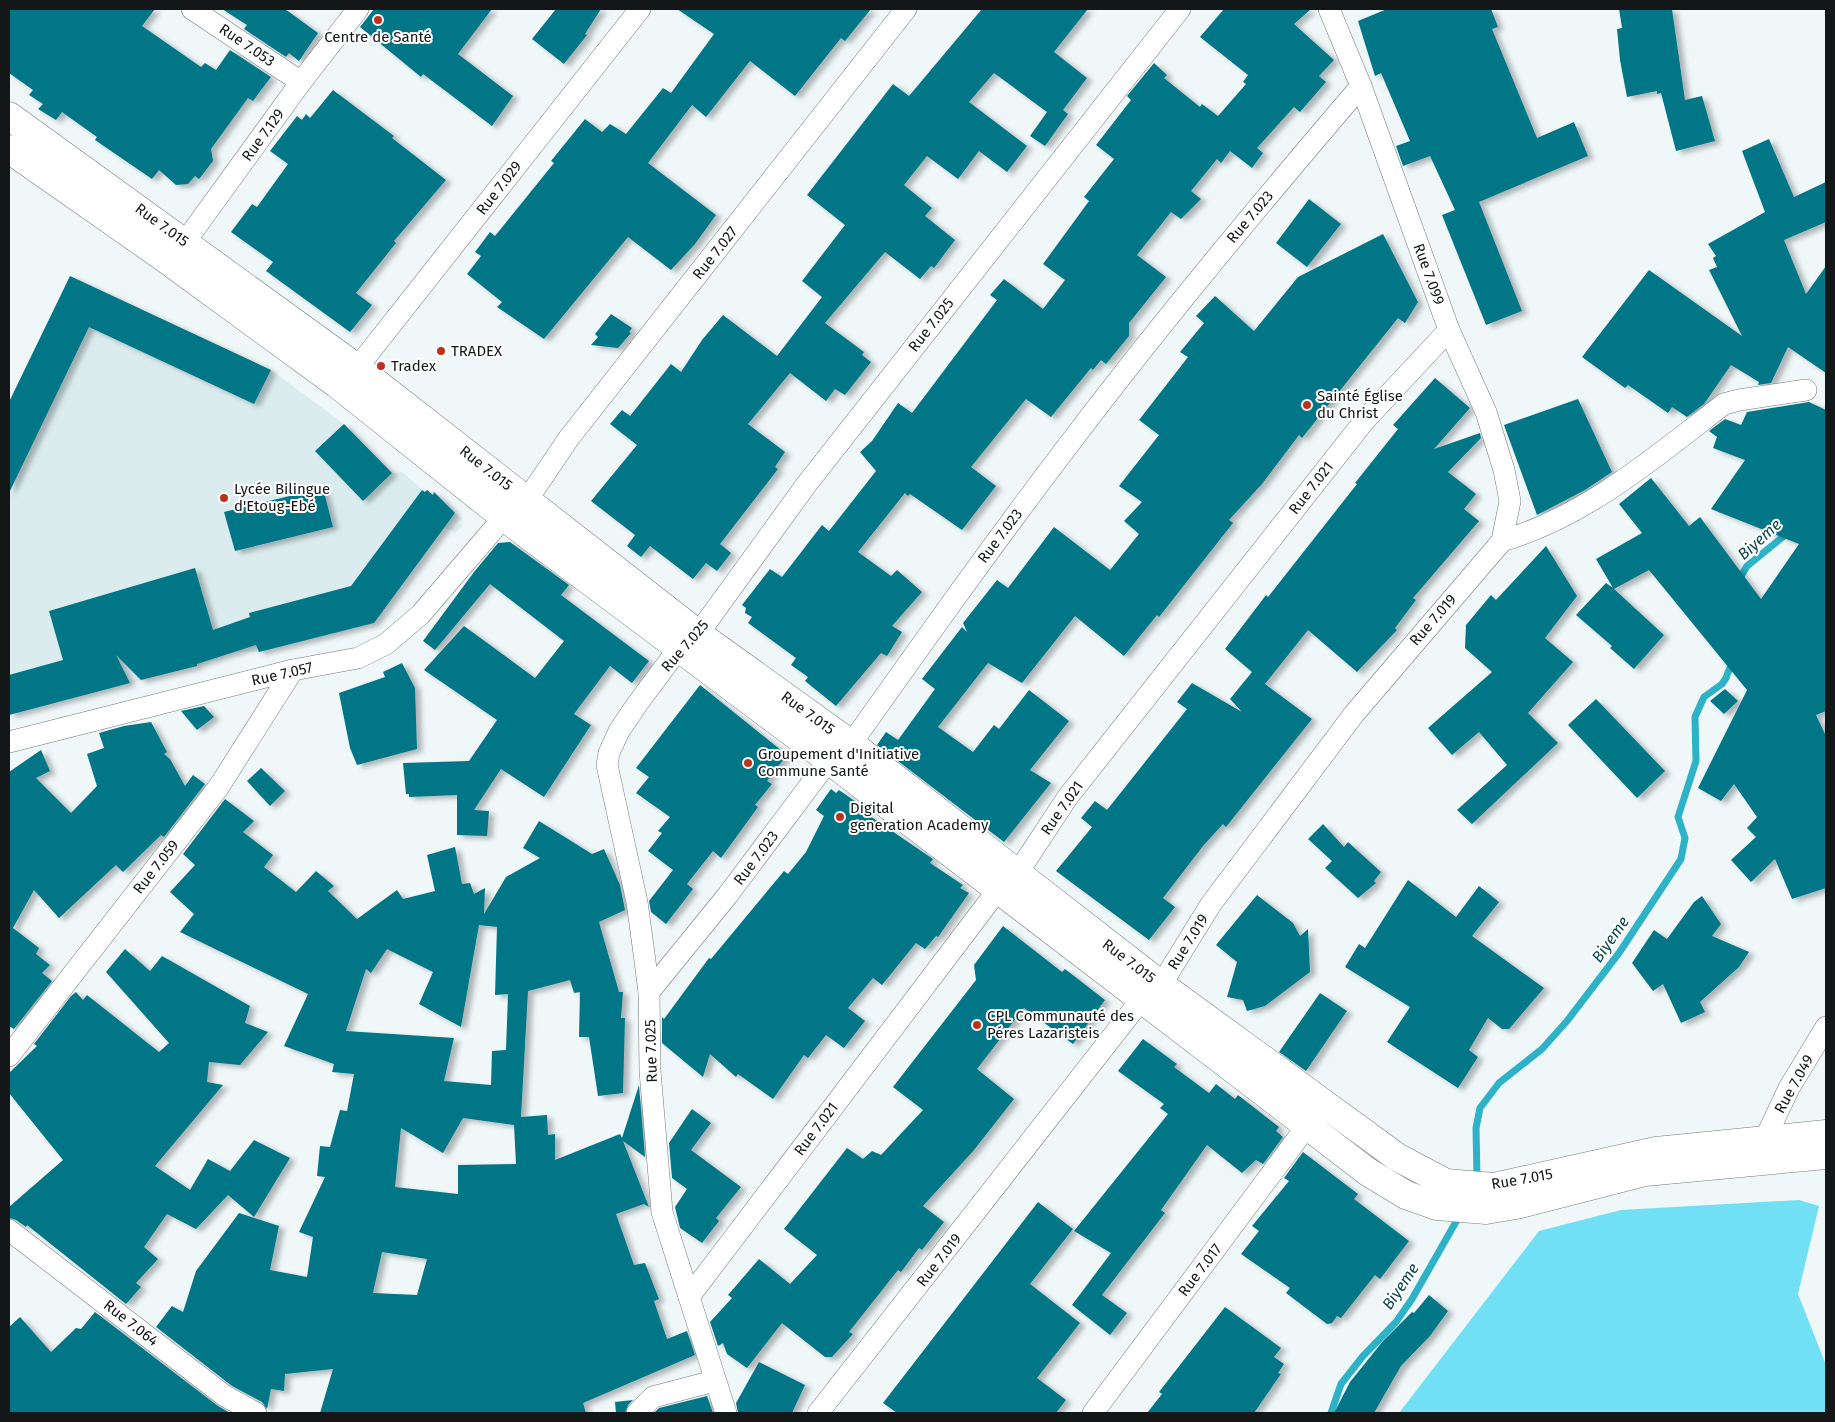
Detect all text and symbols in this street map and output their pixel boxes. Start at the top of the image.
marker: Centre de Santé [372,14,384,26]
street label: Rue 7.053 [216,20,278,70]
place label: Centre de Santé [324,28,432,46]
street label: Rue 7.129 [238,105,288,165]
street label: Rue 7.029 [472,157,526,219]
street label: Rue 7.023 [1223,187,1277,247]
street label: Rue 7.015 [132,199,192,251]
street label: Rue 7.027 [689,223,741,283]
street label: Rue 7.099 [1410,241,1448,307]
street label: Rue 7.025 [904,295,958,355]
place label: TRADEX [451,342,503,360]
marker: TRADEX [435,345,447,357]
place label: Tradex [391,357,437,375]
marker: Tradex [375,360,387,372]
place label: Sainté Église du Christ [1317,387,1403,422]
marker: Sainté Église du Christ [1301,399,1313,411]
street label: Rue 7.015 [456,442,516,494]
street label: Rue 7.021 [1285,458,1337,518]
place label: Lycée Bilingue d'Etoug-Ebé [234,480,330,515]
marker: Lycée Bilingue d'Etoug-Ebé [218,492,230,504]
street label: Rue 7.023 [974,505,1026,567]
water label: Biyeme [1734,515,1785,564]
street label: Rue 7.019 [1406,590,1460,649]
street label: Rue 7.025 [657,616,713,676]
street label: Rue 7.057 [250,658,315,690]
street label: Rue 7.015 [778,687,838,739]
place label: Groupement d'Initiative Commune Santé [758,745,919,780]
marker: Groupement d'Initiative Commune Santé [742,757,754,769]
street label: Rue 7.021 [1037,778,1087,838]
place label: Digital generation Academy [850,799,989,834]
marker: Digital generation Academy [834,811,846,823]
street label: Rue 7.023 [730,827,782,889]
street label: Rue 7.059 [129,836,183,898]
street label: Rue 7.019 [1164,911,1212,973]
water label: Biyeme [1588,913,1633,966]
street label: Rue 7.015 [1099,935,1159,987]
place label: CPL Communauté des Péres Lazaristeis [987,1007,1134,1042]
street label: Rue 7.025 [641,1019,661,1083]
marker: CPL Communauté des Péres Lazaristeis [971,1019,983,1031]
street label: Rue 7.049 [1771,1052,1817,1116]
street label: Rue 7.021 [790,1099,842,1159]
street label: Rue 7.015 [1490,1165,1554,1193]
street label: Rue 7.019 [913,1230,965,1290]
street label: Rue 7.017 [1174,1240,1226,1300]
water label: Biyeme [1378,1259,1423,1313]
street label: Rue 7.064 [100,1296,162,1350]

